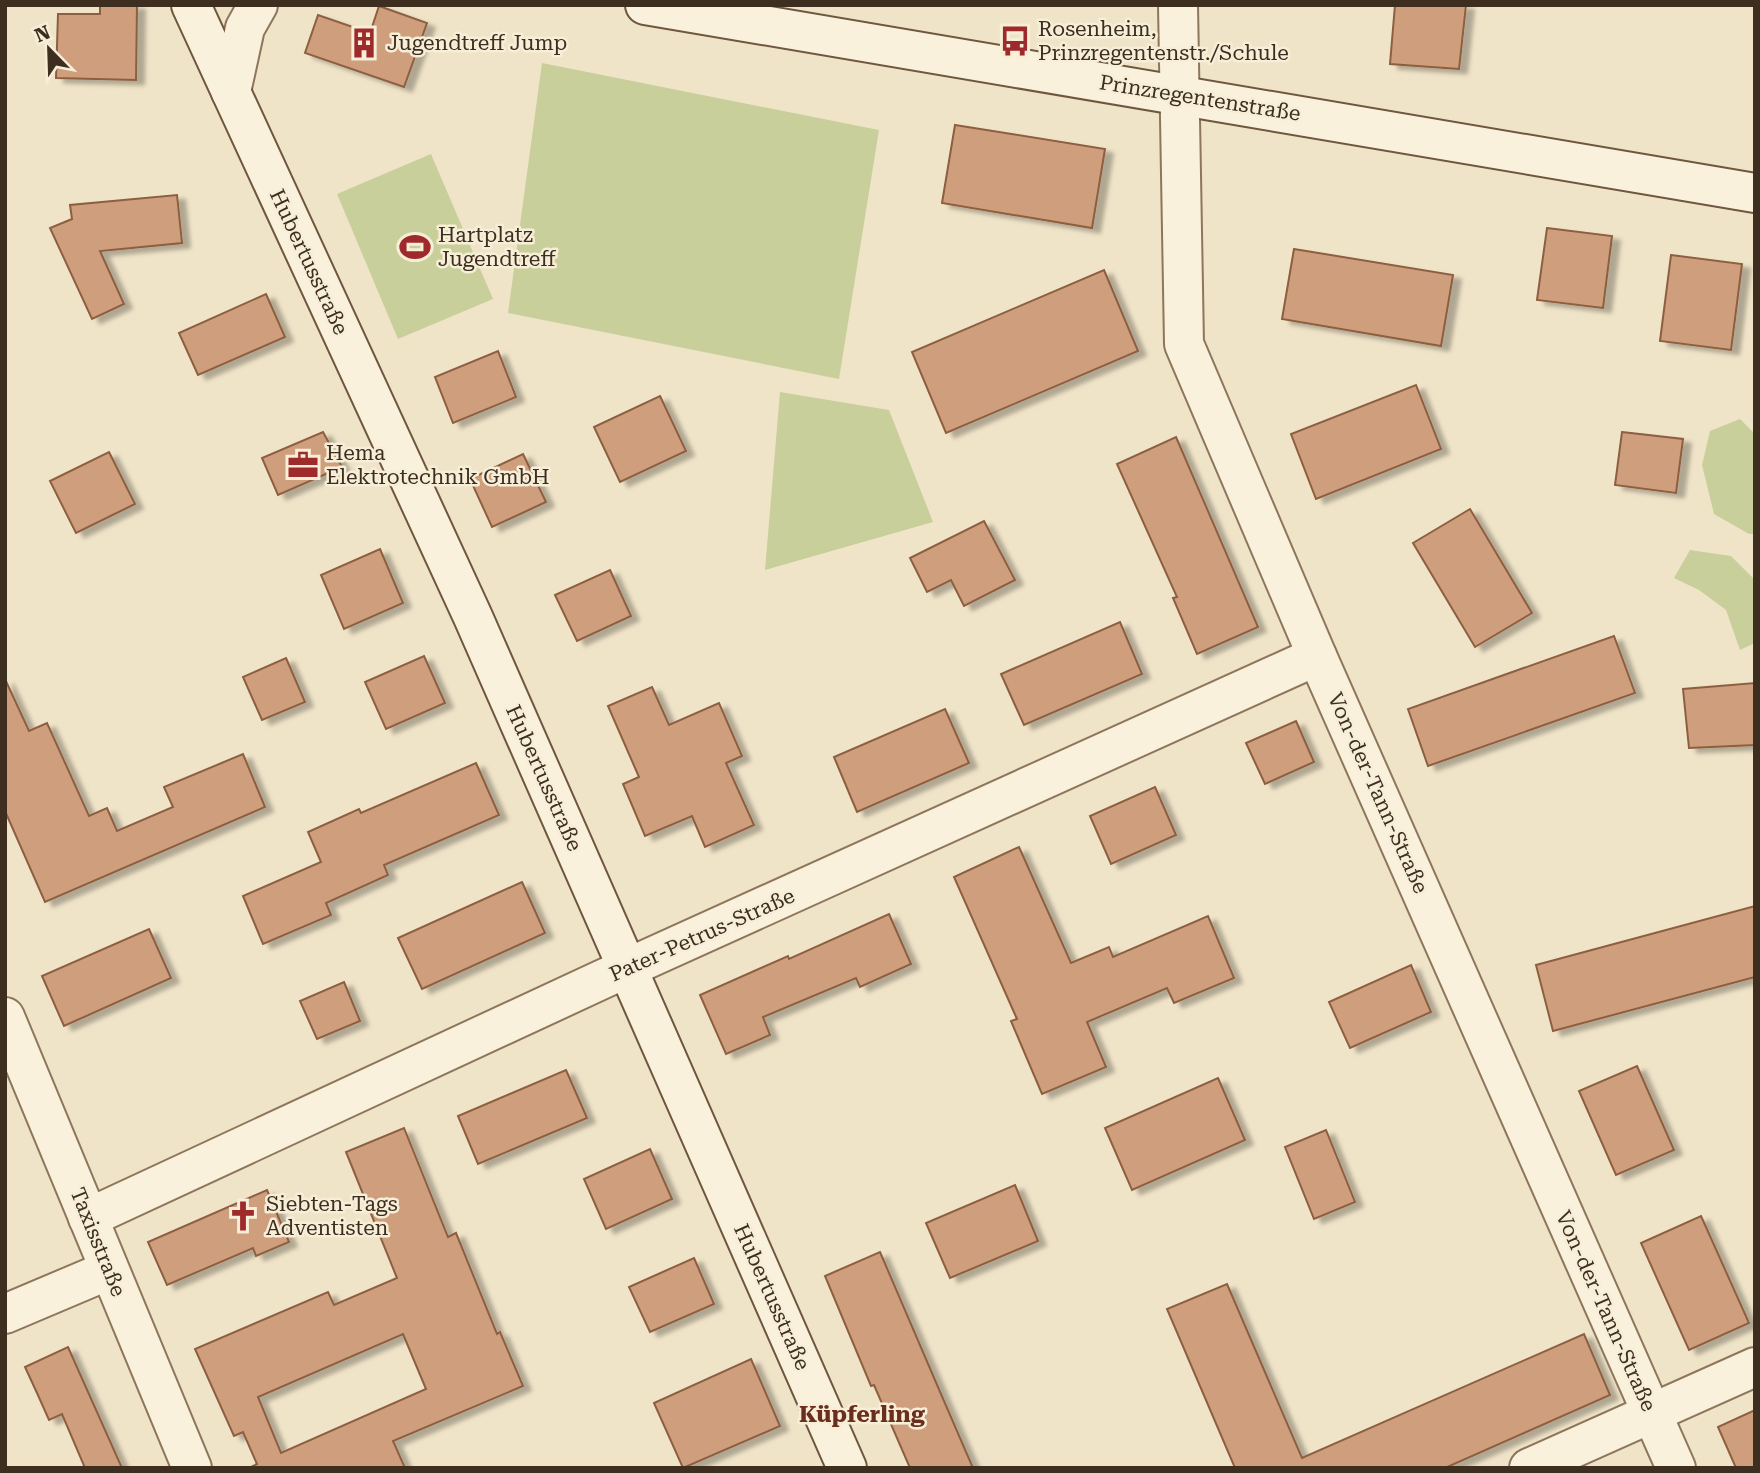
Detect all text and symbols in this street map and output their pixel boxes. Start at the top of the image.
north arrow [14,14,84,84]
place label: Rosenheim, Prinzregentenstr./Schule [1038,17,1289,65]
text: N [31,20,54,47]
bus stop icon: Rosenheim, Prinzregentenstr./Schule [998,24,1032,58]
building icon: Jugendtreff Jump [347,26,381,60]
place label: Jugendtreff Jump [387,31,567,55]
street label: Prinzregentenstraße [1098,70,1302,126]
street label: Hubertusstraße [265,186,353,338]
place label: Hartplatz Jugendtreff [438,223,556,271]
sports icon: Hartplatz Jugendtreff [398,230,432,264]
place label: Hema Elektrotechnik GmbH [326,441,549,489]
office icon: Hema Elektrotechnik GmbH [286,448,320,482]
street label: Von-der-Tann-Straße [1323,689,1433,897]
street label: Hubertusstraße [501,701,587,855]
street label: Pater-Petrus-Straße [606,883,798,987]
street label: Taxisstraße [65,1184,131,1300]
place label: Siebten-Tags Adventisten [266,1192,398,1240]
church icon: Siebten-Tags Adventisten [226,1199,260,1233]
street label: Von-der-Tann-Straße [1551,1207,1661,1415]
street label: Hubertusstraße [729,1220,815,1374]
district label: Küpferling [799,1401,926,1428]

